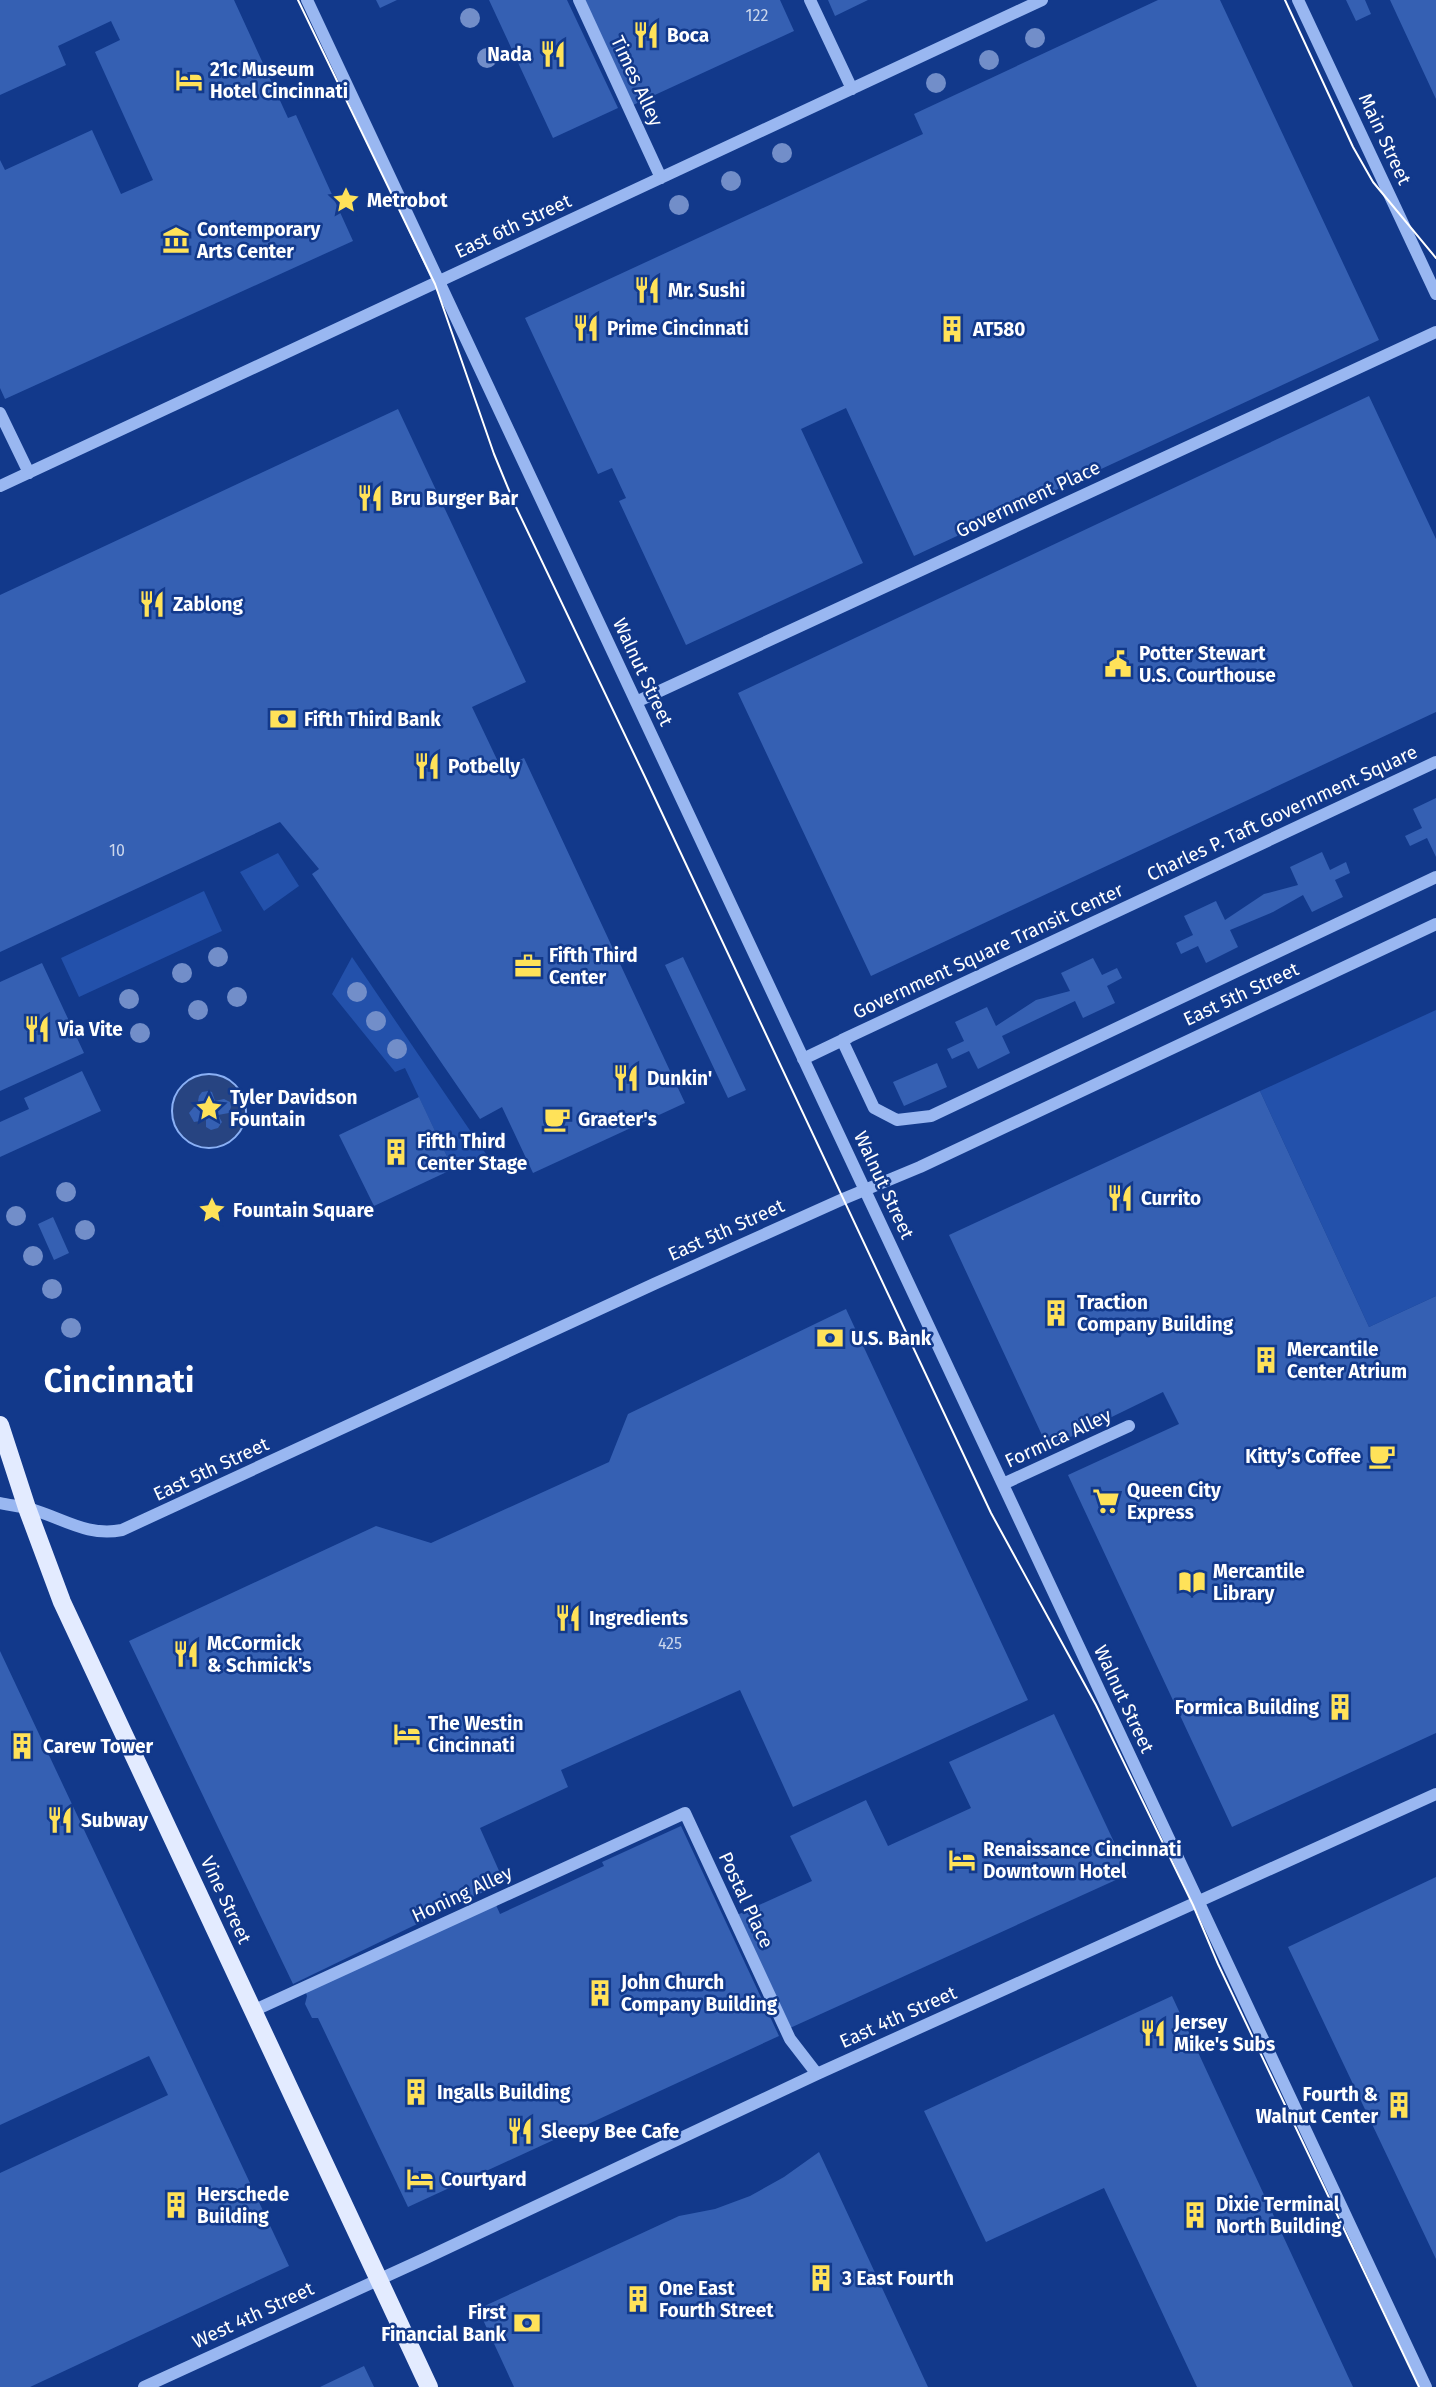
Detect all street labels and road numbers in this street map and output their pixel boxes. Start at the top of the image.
street label: Times Alley [606,32,668,131]
street label: Main Street [1354,90,1416,188]
street label: East 6th Street [451,189,575,263]
street label: Government Place [952,456,1104,542]
street label: Walnut Street [608,614,678,730]
street label: Charles P. Taft Government Square [1143,740,1421,886]
street label: Government Square Transit Center [849,878,1127,1024]
street label: East 5th Street [1180,957,1303,1031]
street label: Walnut Street [849,1127,919,1243]
street label: East 5th Street [664,1194,788,1266]
street label: Formica Alley [1001,1403,1115,1473]
street label: East 5th Street [150,1432,273,1506]
street label: Walnut Street [1089,1641,1159,1757]
street label: Postal Place [714,1848,778,1952]
street label: Vine Street [196,1853,256,1948]
street label: Honing Alley [408,1860,516,1927]
street label: East 4th Street [836,1981,960,2053]
street label: West 4th Street [189,2277,317,2353]

